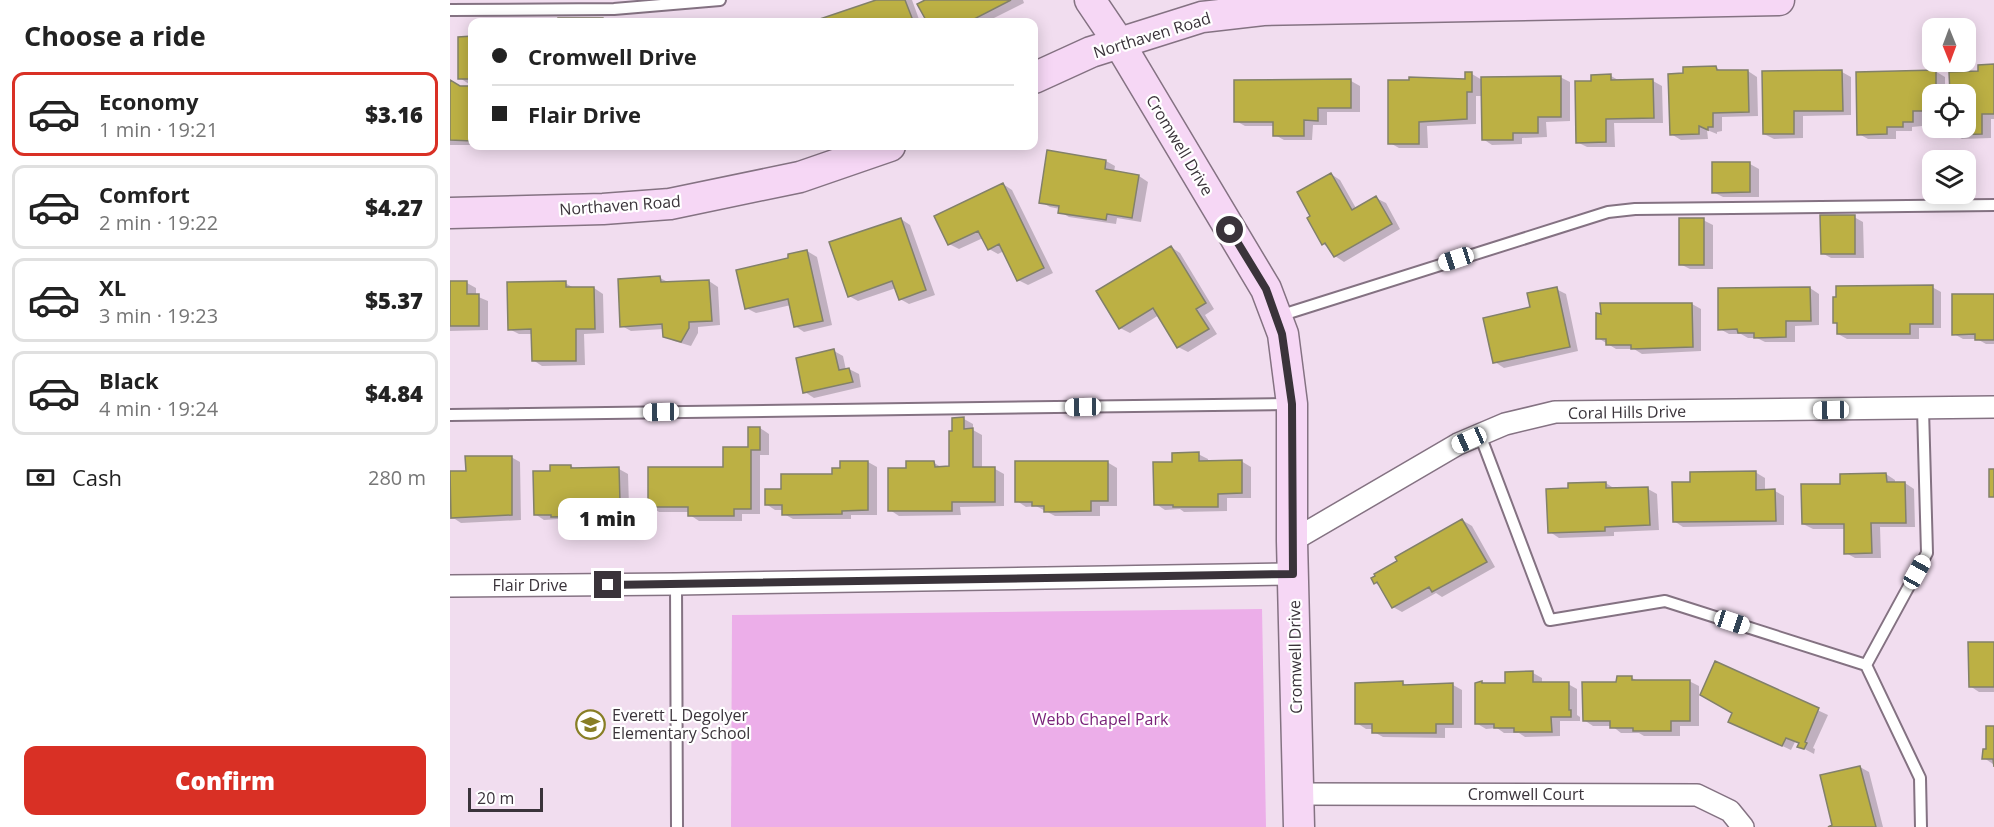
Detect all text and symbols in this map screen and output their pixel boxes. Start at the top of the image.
street label: Northaven Road [1091,7,1213,63]
text: Choose a ride [24,17,206,54]
north arrow [1922,18,1976,72]
map controls [1922,18,1976,204]
text: Cromwell Drive [528,41,697,71]
button: locate [1922,84,1976,138]
text: Economy [99,86,198,116]
icon: car [27,87,81,141]
street label: Cromwell Drive [1141,91,1219,199]
text: $3.16 [365,99,423,129]
text: Flair Drive [528,99,641,129]
text: 1 min · 19:21 [99,116,218,143]
button: layers [1922,150,1976,204]
text: Comfort [99,179,190,209]
icon: car [27,180,81,234]
street label: Northaven Road [559,190,681,220]
text: $4.27 [365,192,423,222]
text: 2 min · 19:22 [99,209,218,236]
route start [1216,216,1243,243]
car [1436,245,1476,273]
text: XL [99,272,126,302]
icon: car [27,273,81,327]
text: $5.37 [365,285,423,315]
text: 3 min · 19:23 [99,302,218,329]
text: Black [99,365,159,395]
icon: car [27,366,81,420]
text: $4.84 [365,378,423,408]
text: 4 min · 19:24 [99,395,218,422]
car [1065,398,1101,416]
street label: Coral Hills Drive [1568,400,1686,424]
car [1813,401,1849,419]
car [643,403,679,421]
car [1449,424,1489,456]
icon: cash [24,461,57,494]
text: Cash [72,462,122,492]
text: 280 m [368,464,426,491]
callout: 1 min [558,498,657,540]
text: 1 min [579,505,636,532]
car [1900,552,1934,592]
route end [594,571,621,598]
street label: Flair Drive [492,574,568,596]
street label: Cromwell Drive [1283,600,1307,714]
car [1712,608,1752,636]
place label: Everett L Degolyer Elementary School [612,704,750,744]
school or university icon: Everett L Degolyer Elementary School [575,708,607,740]
park label: Webb Chapel Park [1032,708,1169,730]
button: Confirm [24,746,426,815]
street label: Cromwell Court [1468,783,1585,805]
scale bar [468,785,543,812]
text: 20 m [477,787,514,809]

